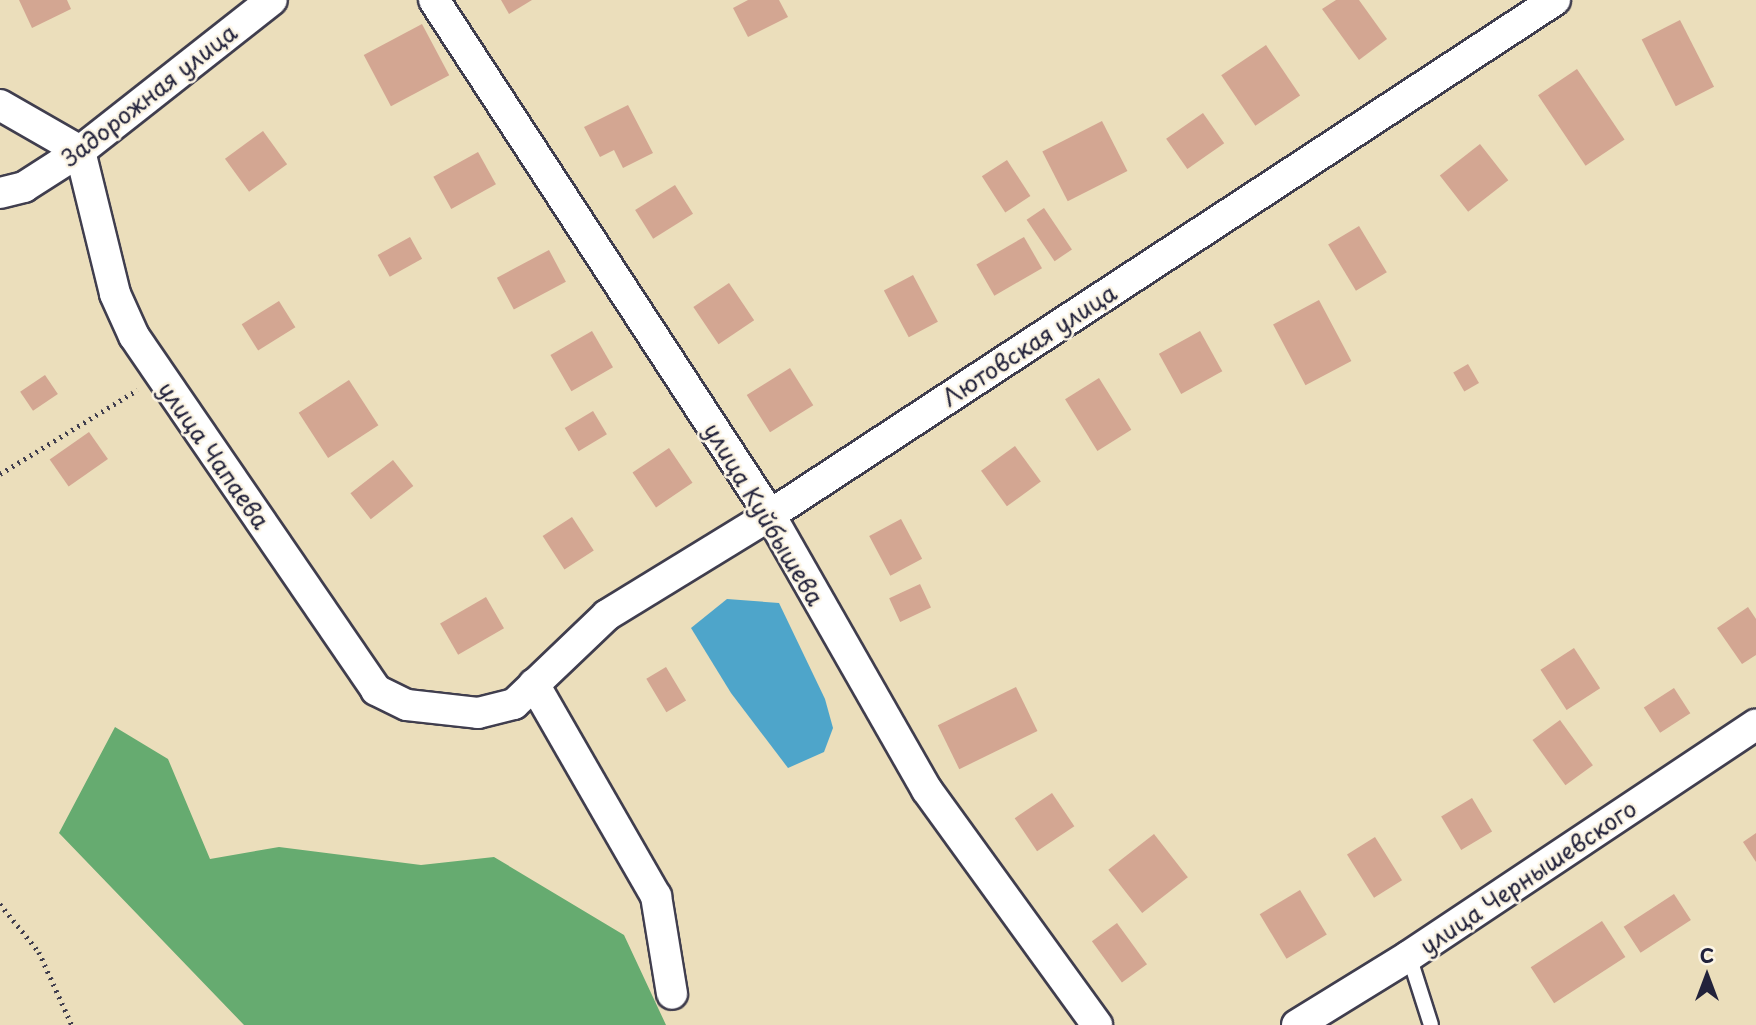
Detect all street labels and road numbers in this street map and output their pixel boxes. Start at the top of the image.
street label: Задорожная улица [56,18,242,172]
street label: Лютовская улица [936,278,1122,412]
street label: улица Чапаева [153,376,275,534]
street label: улица Куйбышева [698,417,830,611]
street label: улица Чернышевского [1414,794,1642,960]

